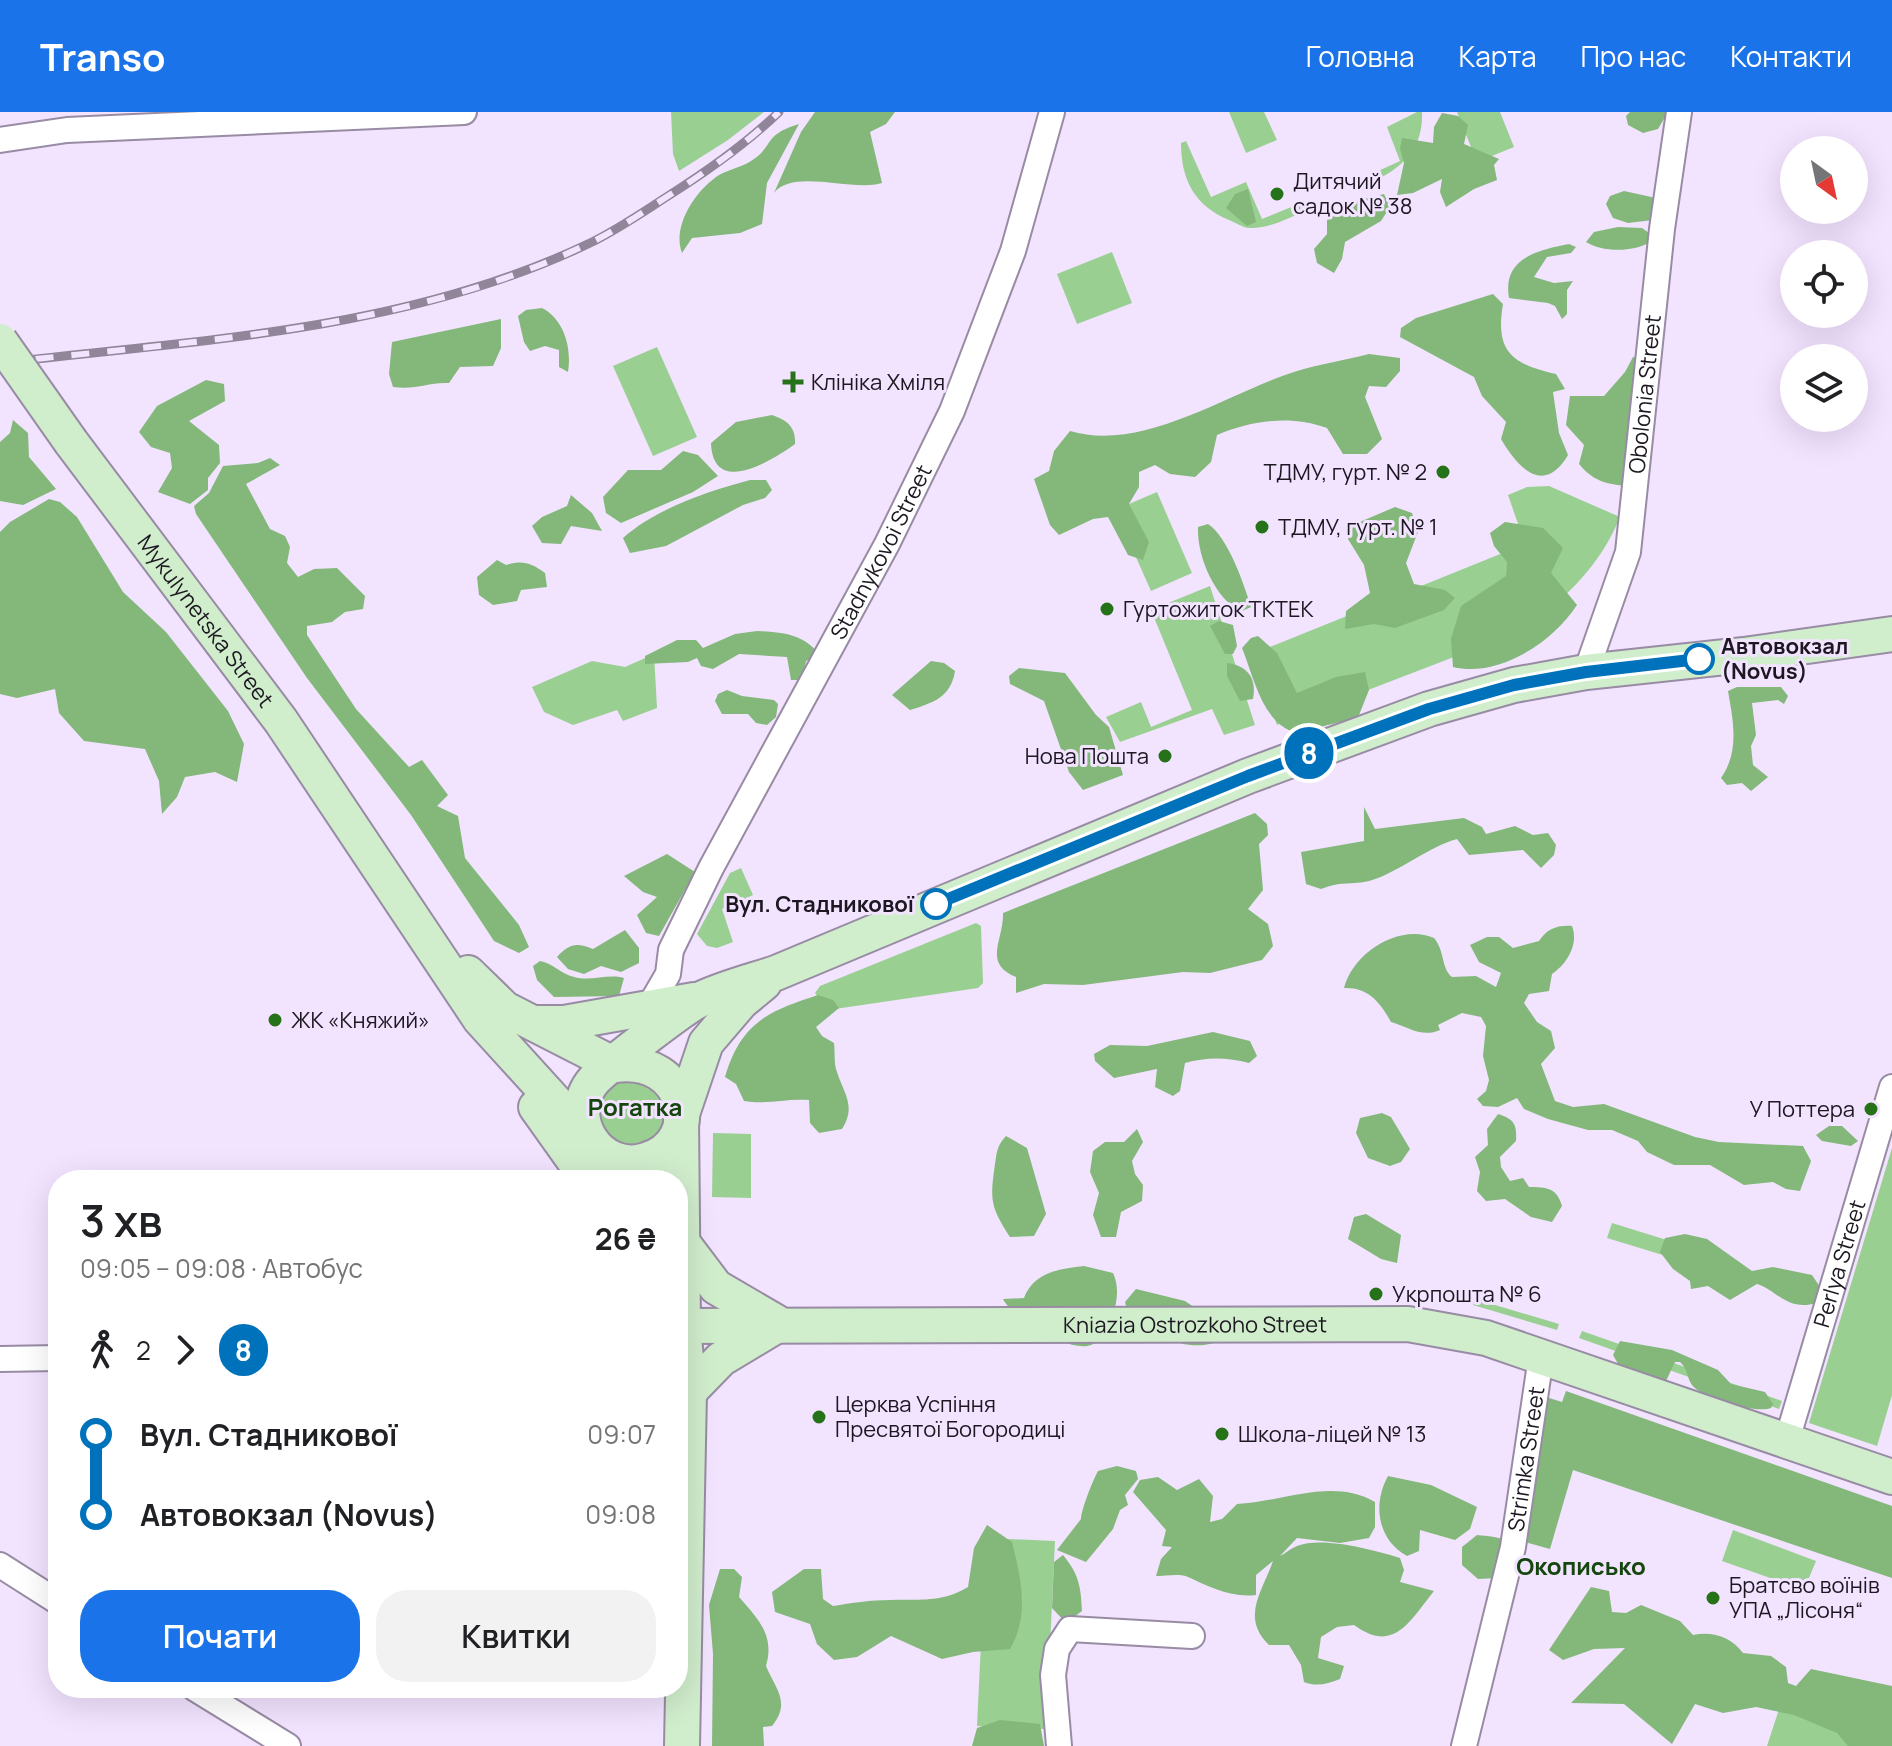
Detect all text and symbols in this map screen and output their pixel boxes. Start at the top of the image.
text: Transo [40,30,166,82]
text: Головна [1306,37,1415,75]
text: Карта [1459,37,1537,75]
text: Про нас [1581,37,1686,75]
text: Контакти [1730,37,1852,75]
north arrow [1780,136,1868,224]
map controls [1780,136,1868,432]
place label: Дитячий садок № 38 [1293,166,1413,221]
marker: Дитячий садок № 38 [1268,185,1286,203]
button: locate [1780,240,1868,328]
street label: Obolonia Street [1621,313,1668,475]
button: layers [1780,344,1868,432]
place label: Клініка Хміля [811,367,945,397]
marker: Клініка Хміля [782,371,804,393]
place label: ТДМУ, гурт. № 2 [1263,457,1427,487]
street label: Stadnykovoi Street [823,459,939,645]
marker: ТДМУ, гурт. № 2 [1434,463,1452,481]
place label: ТДМУ, гурт. № 1 [1278,512,1438,542]
marker: ТДМУ, гурт. № 1 [1253,518,1271,536]
street label: Mykulynetska Street [131,528,281,714]
place label: Гуртожиток TKTEK [1123,594,1314,624]
marker: Гуртожиток TKTEK [1098,600,1116,618]
place label: Автовокзал (Novus) [1721,631,1848,686]
marker: Автовокзал (Novus) [1684,644,1714,674]
line badge: 8 [1283,727,1335,779]
text: 8 [1300,734,1318,772]
place label: Нова Пошта [1025,741,1149,771]
marker: Нова Пошта [1156,747,1174,765]
place label: Вул. Стадникової [725,889,915,919]
marker: Вул. Стадникової [921,889,951,919]
place label: ЖК «Княжий» [291,1005,430,1035]
marker: ЖК «Княжий» [266,1011,284,1029]
district label: Рогатка [588,1090,682,1123]
place label: У Поттера [1749,1094,1855,1124]
marker: У Поттера [1862,1100,1880,1118]
text: 3 хв [80,1190,162,1250]
street label: Perlya Street [1806,1196,1873,1331]
text: 26 ₴ [595,1218,656,1259]
text: 09:05 – 09:08 · Автобус [80,1250,363,1286]
place label: Укрпошта № 6 [1392,1279,1542,1309]
marker: Укрпошта № 6 [1367,1285,1385,1303]
street label: Kniazia Ostrozkoho Street [1063,1309,1327,1340]
icon: walk [80,1328,124,1372]
icon: forward [163,1328,207,1372]
text: 8 [235,1331,252,1369]
text: 2 [136,1332,151,1368]
street label: Strimka Street [1500,1384,1552,1533]
place label: Церква Успіння Пресвятої Богородиці [835,1389,1065,1444]
marker: Церква Успіння Пресвятої Богородиці [810,1408,828,1426]
text: Вул. Стадникової [140,1414,397,1455]
text: 09:07 [587,1416,656,1452]
place label: Школа-ліцей № 13 [1238,1419,1426,1449]
marker: Школа-ліцей № 13 [1213,1425,1231,1443]
text: Автовокзал (Novus) [140,1494,438,1535]
text: 09:08 [585,1496,656,1532]
district label: Окописько [1516,1549,1646,1582]
place label: Братсво воїнів УПА „Лісоня“ [1729,1570,1880,1625]
marker: Братсво воїнів УПА „Лісоня“ [1704,1589,1722,1607]
button: Почати [80,1590,360,1682]
button: Квитки [376,1590,656,1682]

